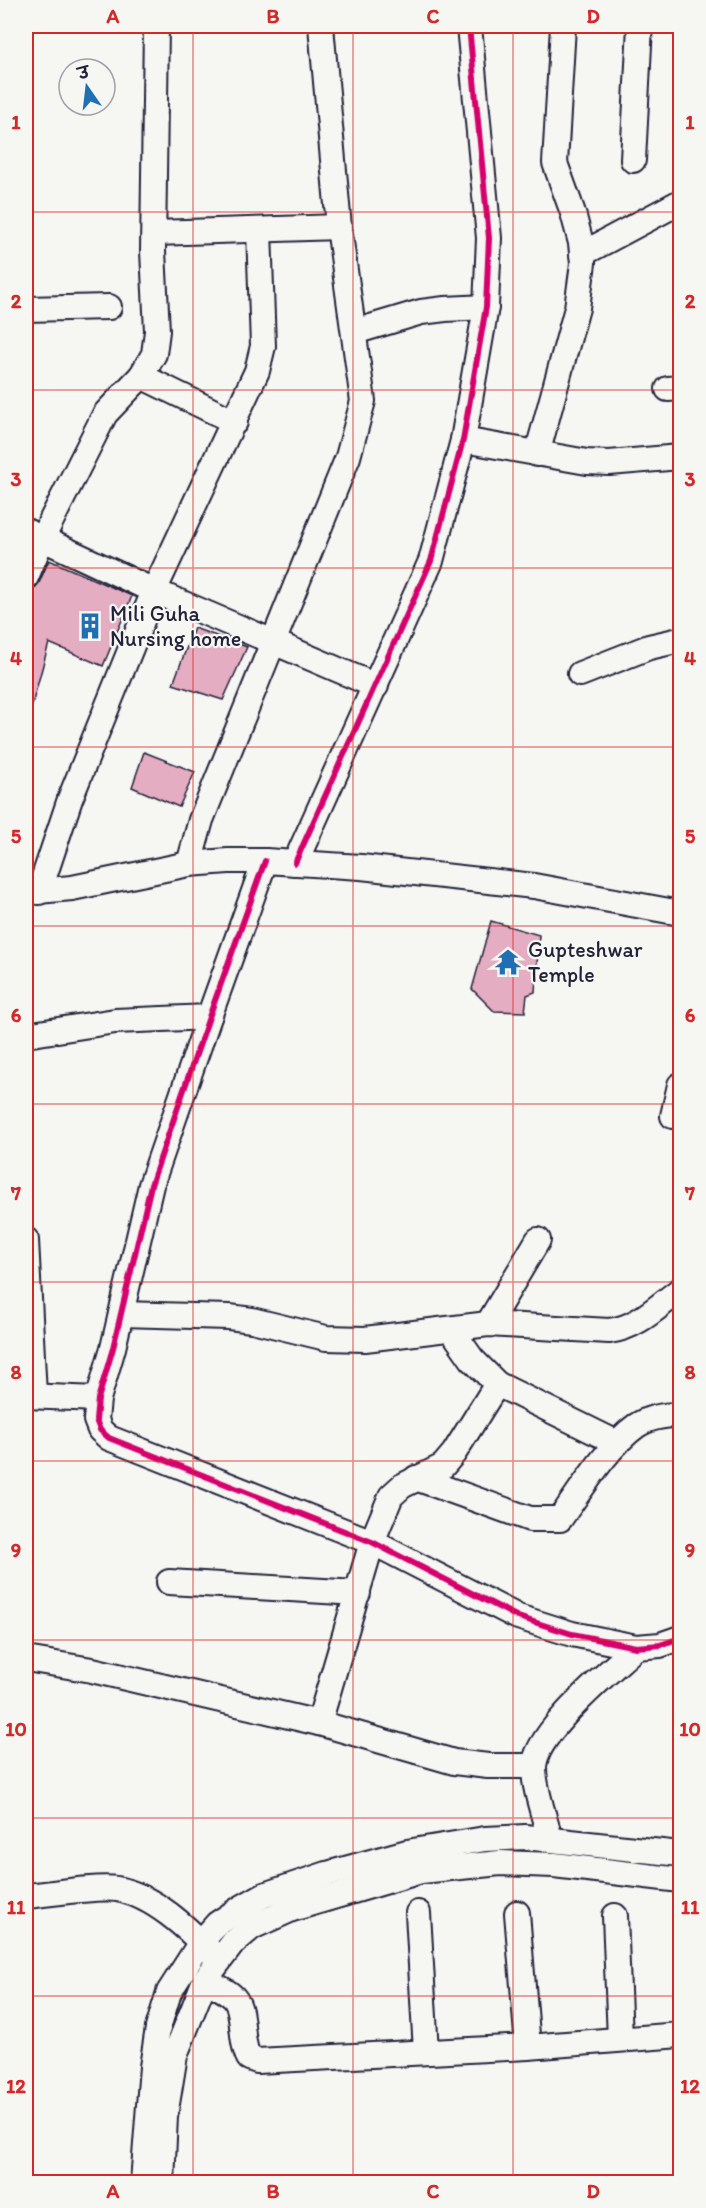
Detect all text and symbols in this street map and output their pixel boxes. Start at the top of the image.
text: A [106,4,120,28]
text: B [267,4,280,28]
text: C [427,4,440,28]
text: D [586,4,600,28]
north arrow [57,57,117,117]
text: उ [74,62,92,84]
text: 1 [11,110,21,134]
text: 1 [685,110,695,134]
text: 2 [11,289,22,313]
text: 2 [685,289,696,313]
text: 3 [11,467,22,491]
text: 3 [685,467,696,491]
place label: Mili Guha Nursing home [110,600,241,652]
building icon: Mili Guha Nursing home [75,611,105,641]
text: 4 [10,646,22,670]
text: 4 [684,646,696,670]
text: 5 [11,824,22,848]
text: 5 [685,824,696,848]
place label: Gupteshwar Temple [528,936,643,988]
temple icon: Gupteshwar Temple [493,947,523,977]
text: 6 [11,1003,22,1027]
text: 6 [685,1003,696,1027]
text: 7 [10,1181,21,1205]
text: 7 [684,1181,695,1205]
text: 8 [11,1360,22,1384]
text: 8 [685,1360,696,1384]
text: 9 [11,1538,21,1562]
text: 9 [685,1538,695,1562]
text: 10 [5,1717,27,1741]
text: 10 [679,1717,701,1741]
text: 11 [7,1895,26,1919]
text: 11 [681,1895,700,1919]
text: 12 [6,2074,26,2098]
text: 12 [680,2074,700,2098]
text: A [106,2179,120,2203]
text: B [267,2179,280,2203]
text: C [427,2179,440,2203]
text: D [586,2179,600,2203]

